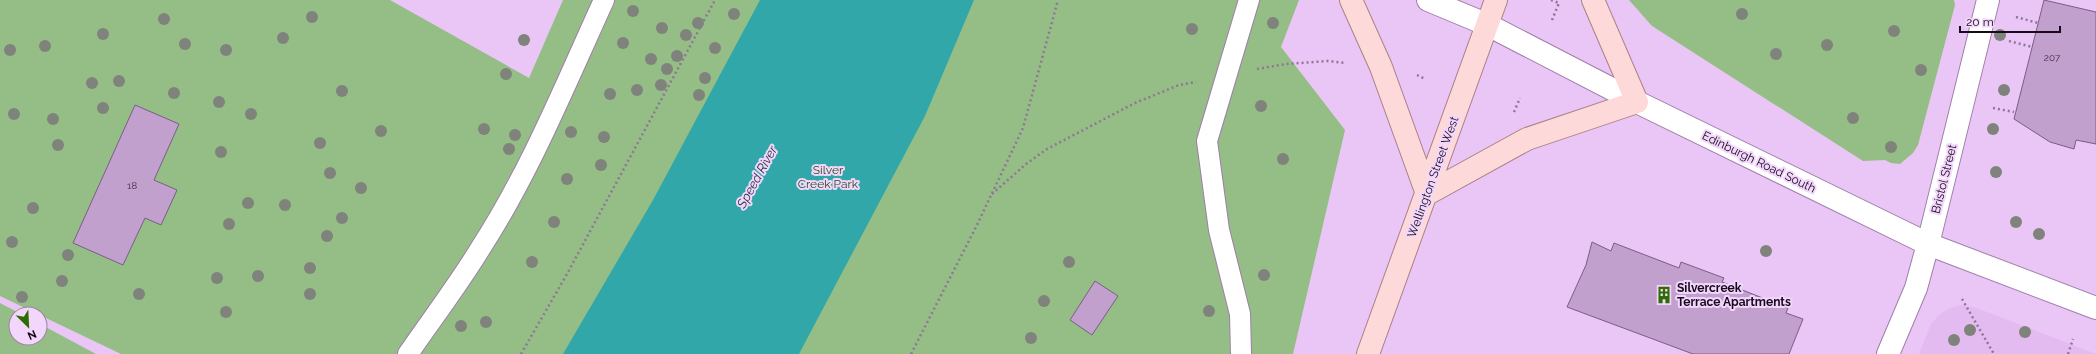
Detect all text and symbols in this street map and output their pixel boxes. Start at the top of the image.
scale bar [1960,8,2060,34]
text: 20 m [1966,15,1994,29]
house number: 207 [2044,52,2061,63]
street label: Wellington Street West [1405,114,1461,240]
street label: Edinburgh Road South [1700,128,1818,196]
water label: Speed River [733,143,780,212]
street label: Bristol Street [1929,143,1959,215]
park label: Silver Creek Park [798,163,859,191]
house number: 18 [127,180,137,191]
place label: Silvercreek Terrace Apartments [1677,281,1791,309]
building icon: Silvercreek Terrace Apartments [1654,285,1674,305]
north arrow [8,306,48,346]
text: N [25,327,38,342]

